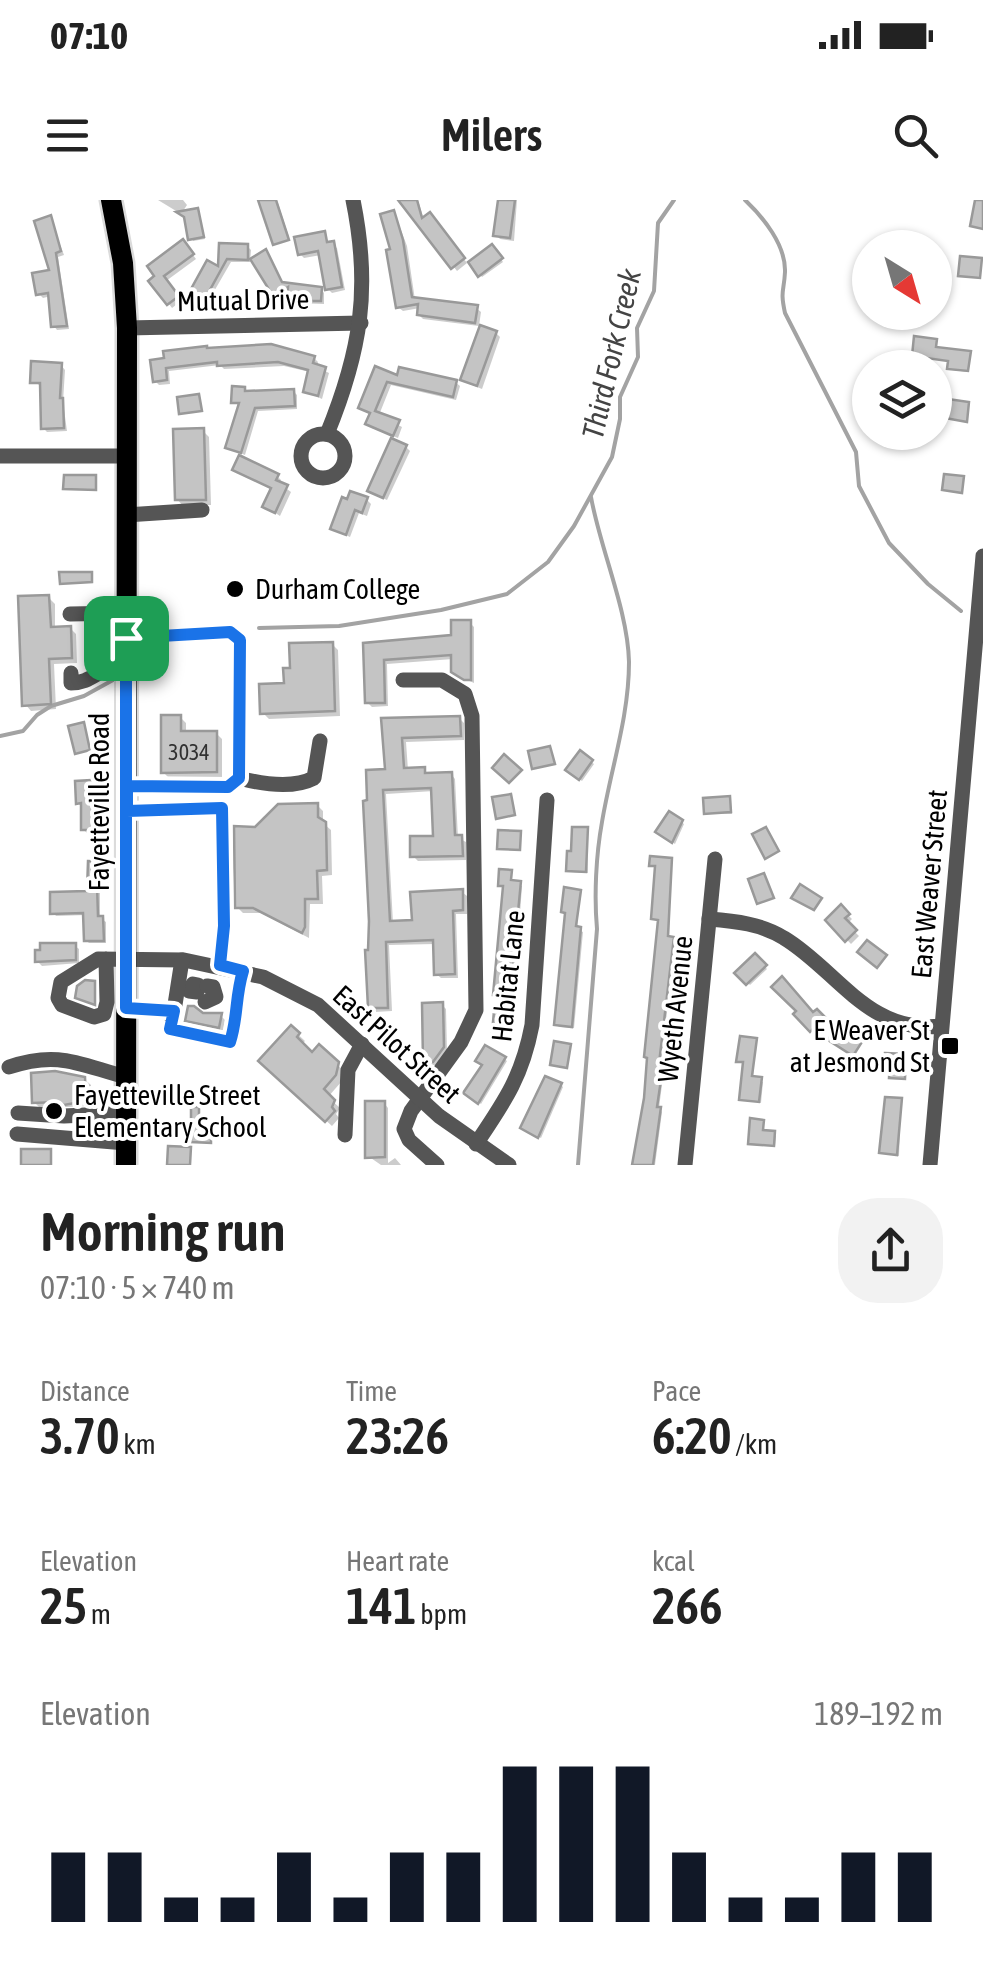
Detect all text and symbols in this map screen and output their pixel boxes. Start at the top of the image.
text: 07:10 [50,14,128,57]
icon: menu [40,108,95,163]
icon: search [888,108,943,163]
text: Milers [441,109,542,161]
north arrow [852,230,952,330]
map controls [852,230,952,450]
water label: Third Fork Creek [575,265,647,442]
street label: Mutual Drive [176,283,310,317]
button: layers [852,350,952,450]
place label: Durham College [255,573,420,605]
marker: Durham College [224,578,246,600]
pin [84,596,169,681]
icon: arrive [99,611,154,666]
street label: Fayetteville Road [83,713,115,891]
house number: 3034 [168,739,210,765]
street label: East Weaver Street [905,788,953,980]
street label: Habitat Lane [485,909,531,1043]
street label: Wyeth Avenue [651,934,699,1084]
street label: East Pilot Street [327,979,467,1109]
place label: E Weaver St at Jesmond St [790,1014,930,1078]
marker: E Weaver St at Jesmond St [939,1035,961,1057]
place label: Fayetteville Street Elementary School [74,1079,267,1143]
marker: Fayetteville Street Elementary School [43,1100,65,1122]
button: share [838,1198,943,1303]
text: Morning run [40,1200,286,1263]
text: 07:10 · 5 × 740 m [40,1269,234,1306]
text: Distance [40,1375,130,1407]
text: Time [346,1375,397,1407]
text: Pace [652,1375,701,1407]
text: 3.70 [40,1407,119,1465]
text: 23:26 [346,1407,449,1465]
text: 6:20 [652,1407,731,1465]
text: km [119,1428,156,1460]
text: /km [731,1428,777,1460]
text: Elevation [40,1545,137,1577]
text: Heart rate [346,1545,449,1577]
text: kcal [652,1545,695,1577]
text: 25 [40,1577,87,1635]
text: 141 [346,1577,417,1635]
text: 266 [652,1577,723,1635]
text: m [87,1598,111,1630]
text: bpm [417,1598,467,1630]
text: Elevation [40,1695,151,1732]
text: 189–192 m [814,1695,943,1732]

